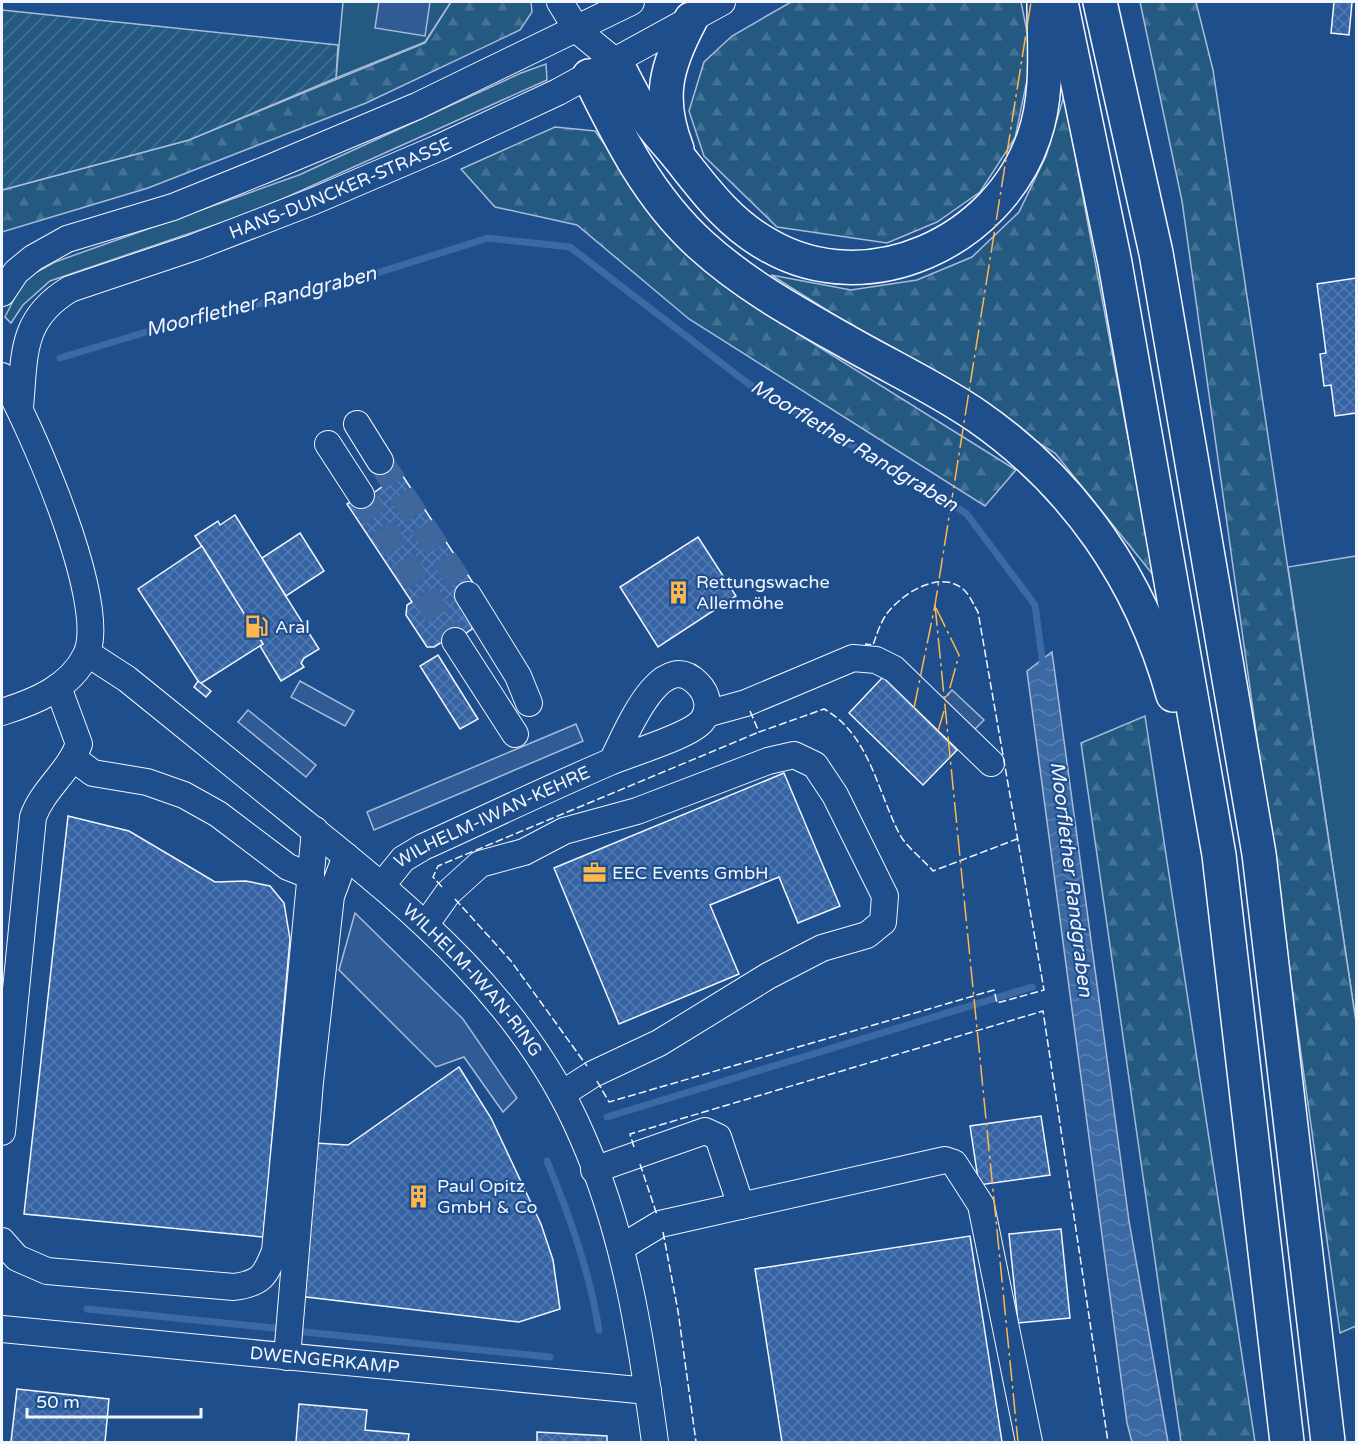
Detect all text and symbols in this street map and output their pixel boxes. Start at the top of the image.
street label: HANS-DUNCKER-STRASSE [226,132,455,244]
water label: Moorflether Randgraben [143,261,380,342]
water label: Moorflether Randgraben [746,375,962,518]
place label: Rettungswache Allermöhe [696,571,830,614]
building icon: Rettungswache Allermöhe [665,579,691,605]
fuel station icon: Aral [244,614,270,640]
place label: Aral [275,616,310,638]
water label: Moorflether Randgraben [1045,760,1097,999]
street label: WILHELM-IWAN-KEHRE [390,761,593,873]
office icon: EEC Events GmbH [581,860,607,886]
place label: EEC Events GmbH [612,862,769,884]
street label: WILHELM-IWAN-RING [398,899,547,1061]
place label: Paul Opitz GmbH & Co [437,1175,538,1218]
building icon: Paul Opitz GmbH & Co [406,1183,432,1209]
street label: DWENGERKAMP [249,1342,400,1378]
scale bar [27,1381,201,1419]
text: 50 m [36,1391,80,1413]

